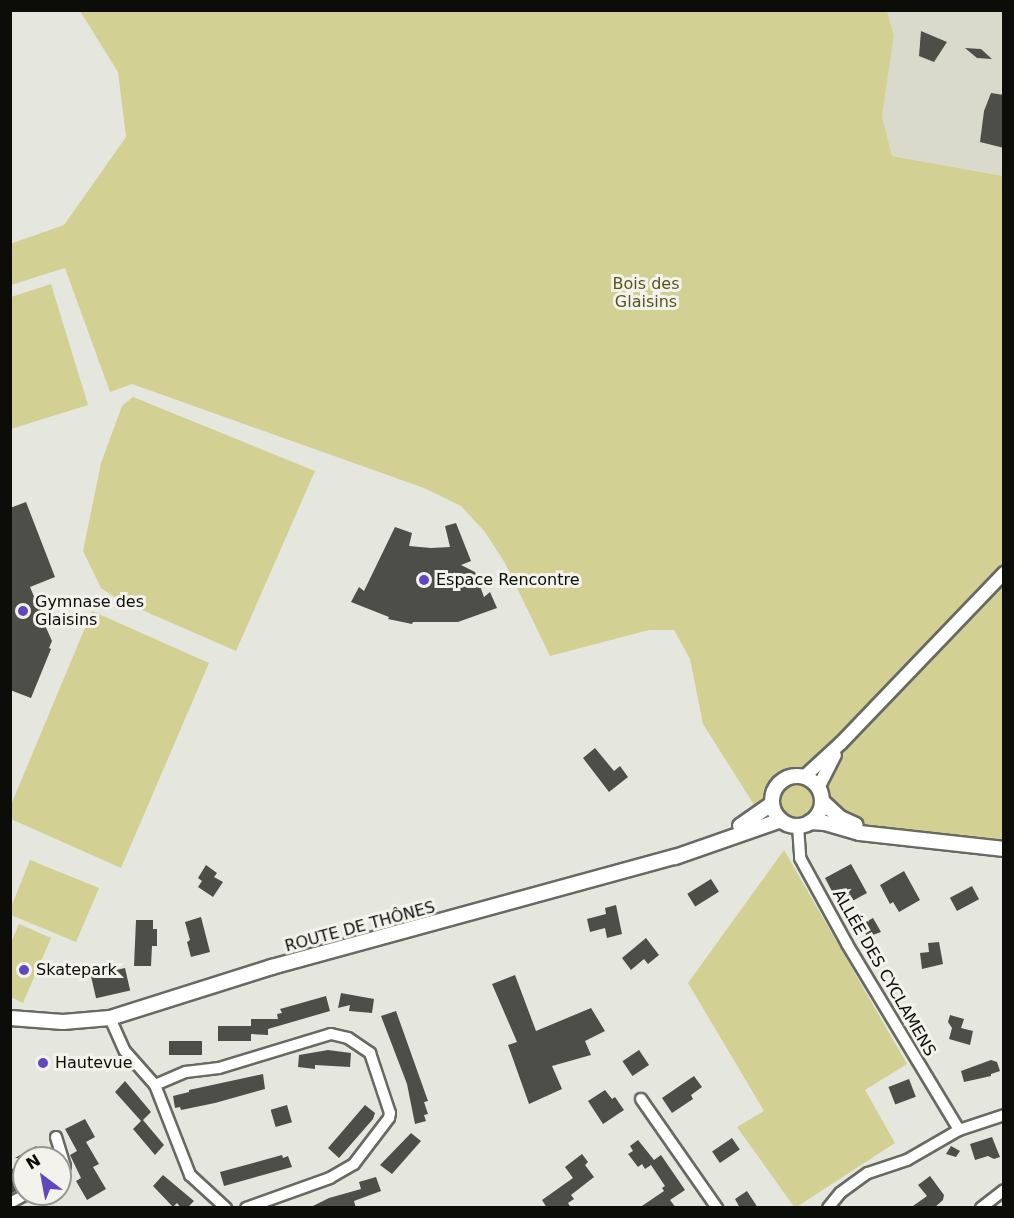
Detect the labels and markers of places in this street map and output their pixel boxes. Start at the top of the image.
place label: Espace Rencontre [436,570,580,590]
marker: Espace Rencontre [417,573,431,587]
place label: Gymnase des Glaisins [35,592,144,630]
marker: Gymnase des Glaisins [16,604,30,618]
place label: Skatepark [36,960,117,980]
marker: Skatepark [17,963,31,977]
place label: Hautevue [55,1053,133,1073]
marker: Hautevue [36,1056,50,1070]

